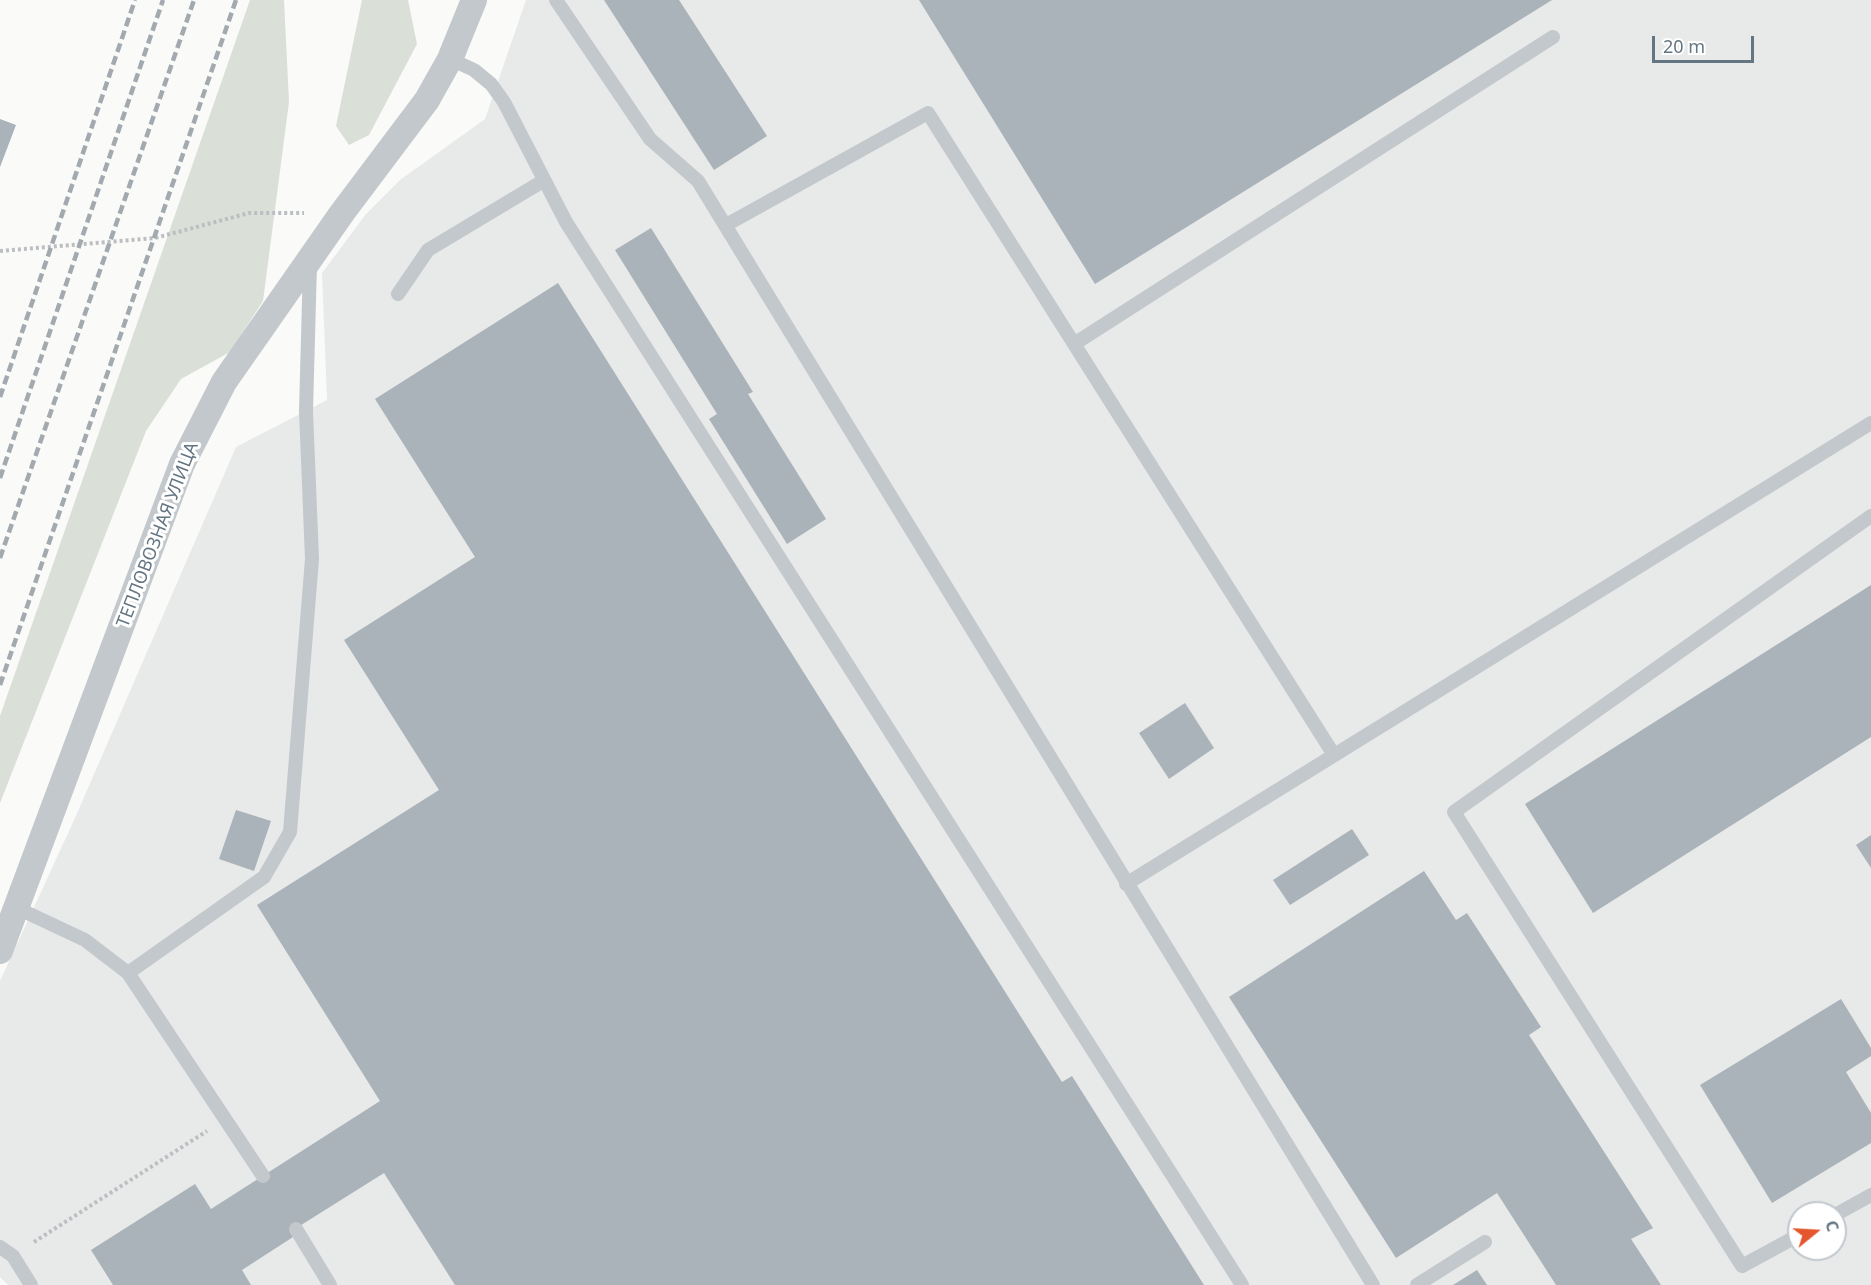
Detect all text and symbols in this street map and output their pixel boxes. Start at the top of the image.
scale bar [1655,24,1757,62]
text: 20 m [1663,34,1705,58]
street label: ТЕПЛОВОЗНАЯ УЛИЦА [113,439,203,631]
north arrow [1787,1201,1847,1261]
text: С [1820,1218,1844,1234]

